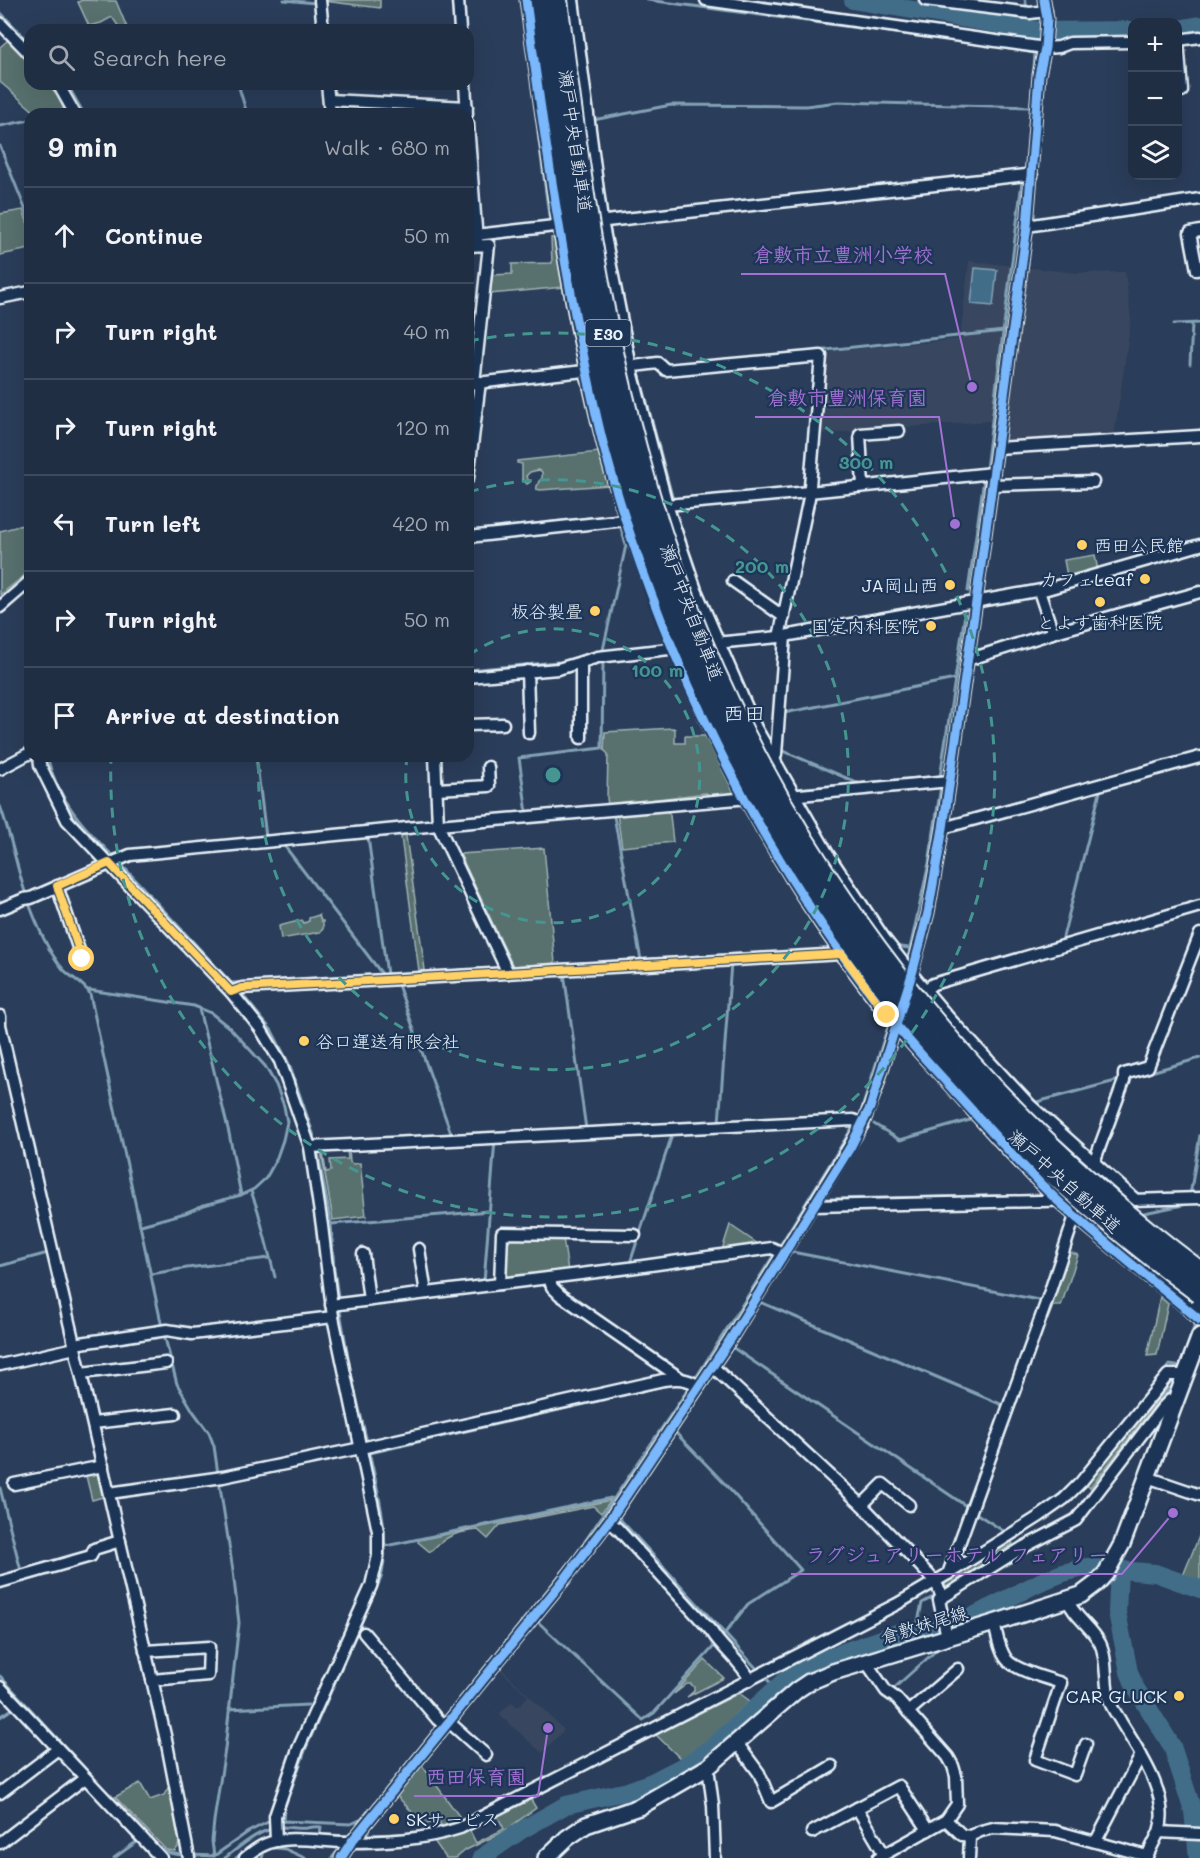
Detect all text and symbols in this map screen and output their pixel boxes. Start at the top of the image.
map controls [1128,18,1182,180]
button: + [1128,18,1182,72]
search box [24,24,474,90]
icon: search [45,41,78,74]
text: Search here [93,43,227,72]
street label: 瀬戸中央自動車道 [554,68,598,214]
button: − [1128,72,1182,126]
button: layers [1128,126,1182,180]
text: 9 min [48,130,117,164]
text: Walk · 680 m [324,134,450,160]
icon: ahead [48,219,81,252]
text: Continue [105,221,203,250]
text: 50 m [404,222,450,248]
callout: 倉敷市立豊洲小学校 [741,236,945,274]
text: 倉敷市立豊洲小学校 [753,241,933,267]
icon: right [48,315,81,348]
text: Turn right [105,317,217,346]
text: 40 m [404,318,450,344]
road number: E30 [586,320,630,346]
callout: 倉敷市豊洲保育園 [755,379,939,417]
text: 倉敷市豊洲保育園 [767,384,927,410]
icon: right [48,411,81,444]
text: Turn right [105,413,217,442]
text: 120 m [395,414,450,440]
text: 300 m [839,450,893,474]
icon: left [48,507,81,540]
text: Turn left [105,509,201,538]
text: 420 m [392,510,450,536]
place label: 西田公民館 [1094,533,1184,557]
marker: 西田公民館 [1075,538,1089,552]
street label: 瀬戸中央自動車道 [655,540,729,684]
text: 200 m [735,554,789,578]
place label: カフェLeaf [1040,567,1134,591]
marker: カフェLeaf [1138,572,1152,586]
place label: JA岡山西 [862,573,938,597]
marker: JA岡山西 [943,578,957,592]
marker: とよす歯科医院 [1093,595,1107,609]
place label: 板谷製畳 [511,599,583,623]
icon: right [48,603,81,636]
marker: 板谷製畳 [588,604,602,618]
text: Turn right [105,605,217,634]
text: 50 m [404,606,450,632]
place label: とよす歯科医院 [1037,610,1163,634]
place label: 国定内科医院 [811,614,919,638]
marker: 国定内科医院 [924,619,938,633]
text: 100 m [631,658,683,682]
icon: arrive [48,699,81,732]
district label: 西田 [723,699,765,726]
text: Arrive at destination [105,701,340,730]
centre of rings [543,765,563,785]
route start [68,945,94,971]
route end [873,1001,899,1027]
place label: 谷口運送有限会社 [316,1029,460,1053]
marker: 谷口運送有限会社 [297,1034,311,1048]
street label: 瀬戸中央自動車道 [1003,1124,1127,1238]
callout: ラグジュアリーホテル フェアリー [791,1536,1122,1574]
text: ラグジュアリーホテル フェアリー [806,1541,1108,1567]
street label: 倉敷妹尾線 [877,1599,971,1649]
place label: CAR GLUCK [1066,1684,1167,1708]
marker: CAR GLUCK [1172,1689,1186,1703]
callout: 西田保育園 [414,1758,538,1796]
text: 西田保育園 [426,1763,526,1789]
place label: SKサービス [406,1807,499,1831]
marker: SKサービス [387,1812,401,1826]

